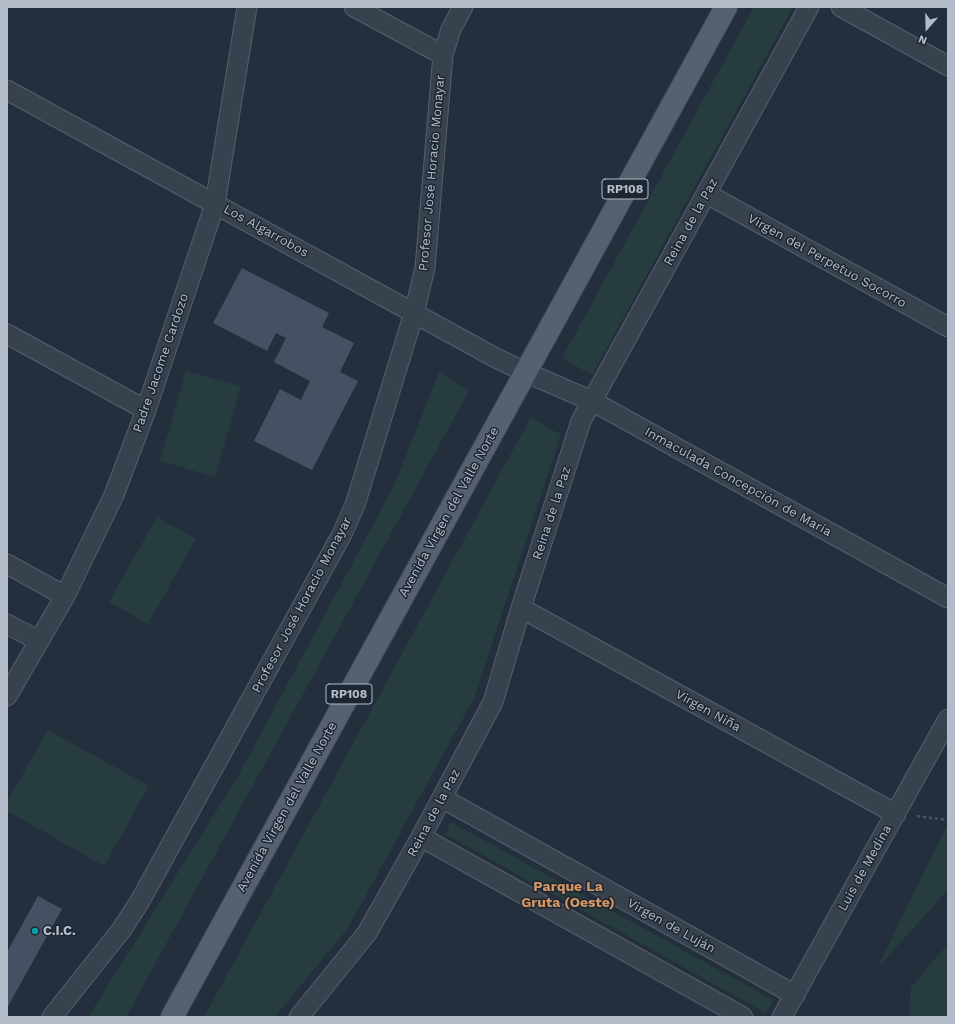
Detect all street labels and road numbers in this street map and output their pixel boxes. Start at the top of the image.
street label: Profesor José Horacio Monayar [416,74,448,272]
street label: Reina de la Paz [661,176,721,268]
road number: RP108 [602,179,648,199]
street label: Los Algarrobos [221,201,311,261]
street label: Virgen del Perpetuo Socorro [745,211,909,311]
street label: Padre Jacome Cardozo [130,291,192,435]
street label: Avenida Virgen del Valle Norte [396,424,502,600]
street label: Inmaculada Concepción de María [642,424,834,540]
street label: Reina de la Paz [530,464,574,562]
street label: Profesor José Horacio Monayar [249,514,355,696]
road number: RP108 [326,684,372,704]
street label: Virgen Niña [673,687,743,735]
street label: Avenida Virgen del Valle Norte [234,719,340,895]
street label: Reina de la Paz [404,766,464,860]
street label: Luis de Medina [835,822,895,914]
street label: Virgen de Luján [624,895,718,957]

